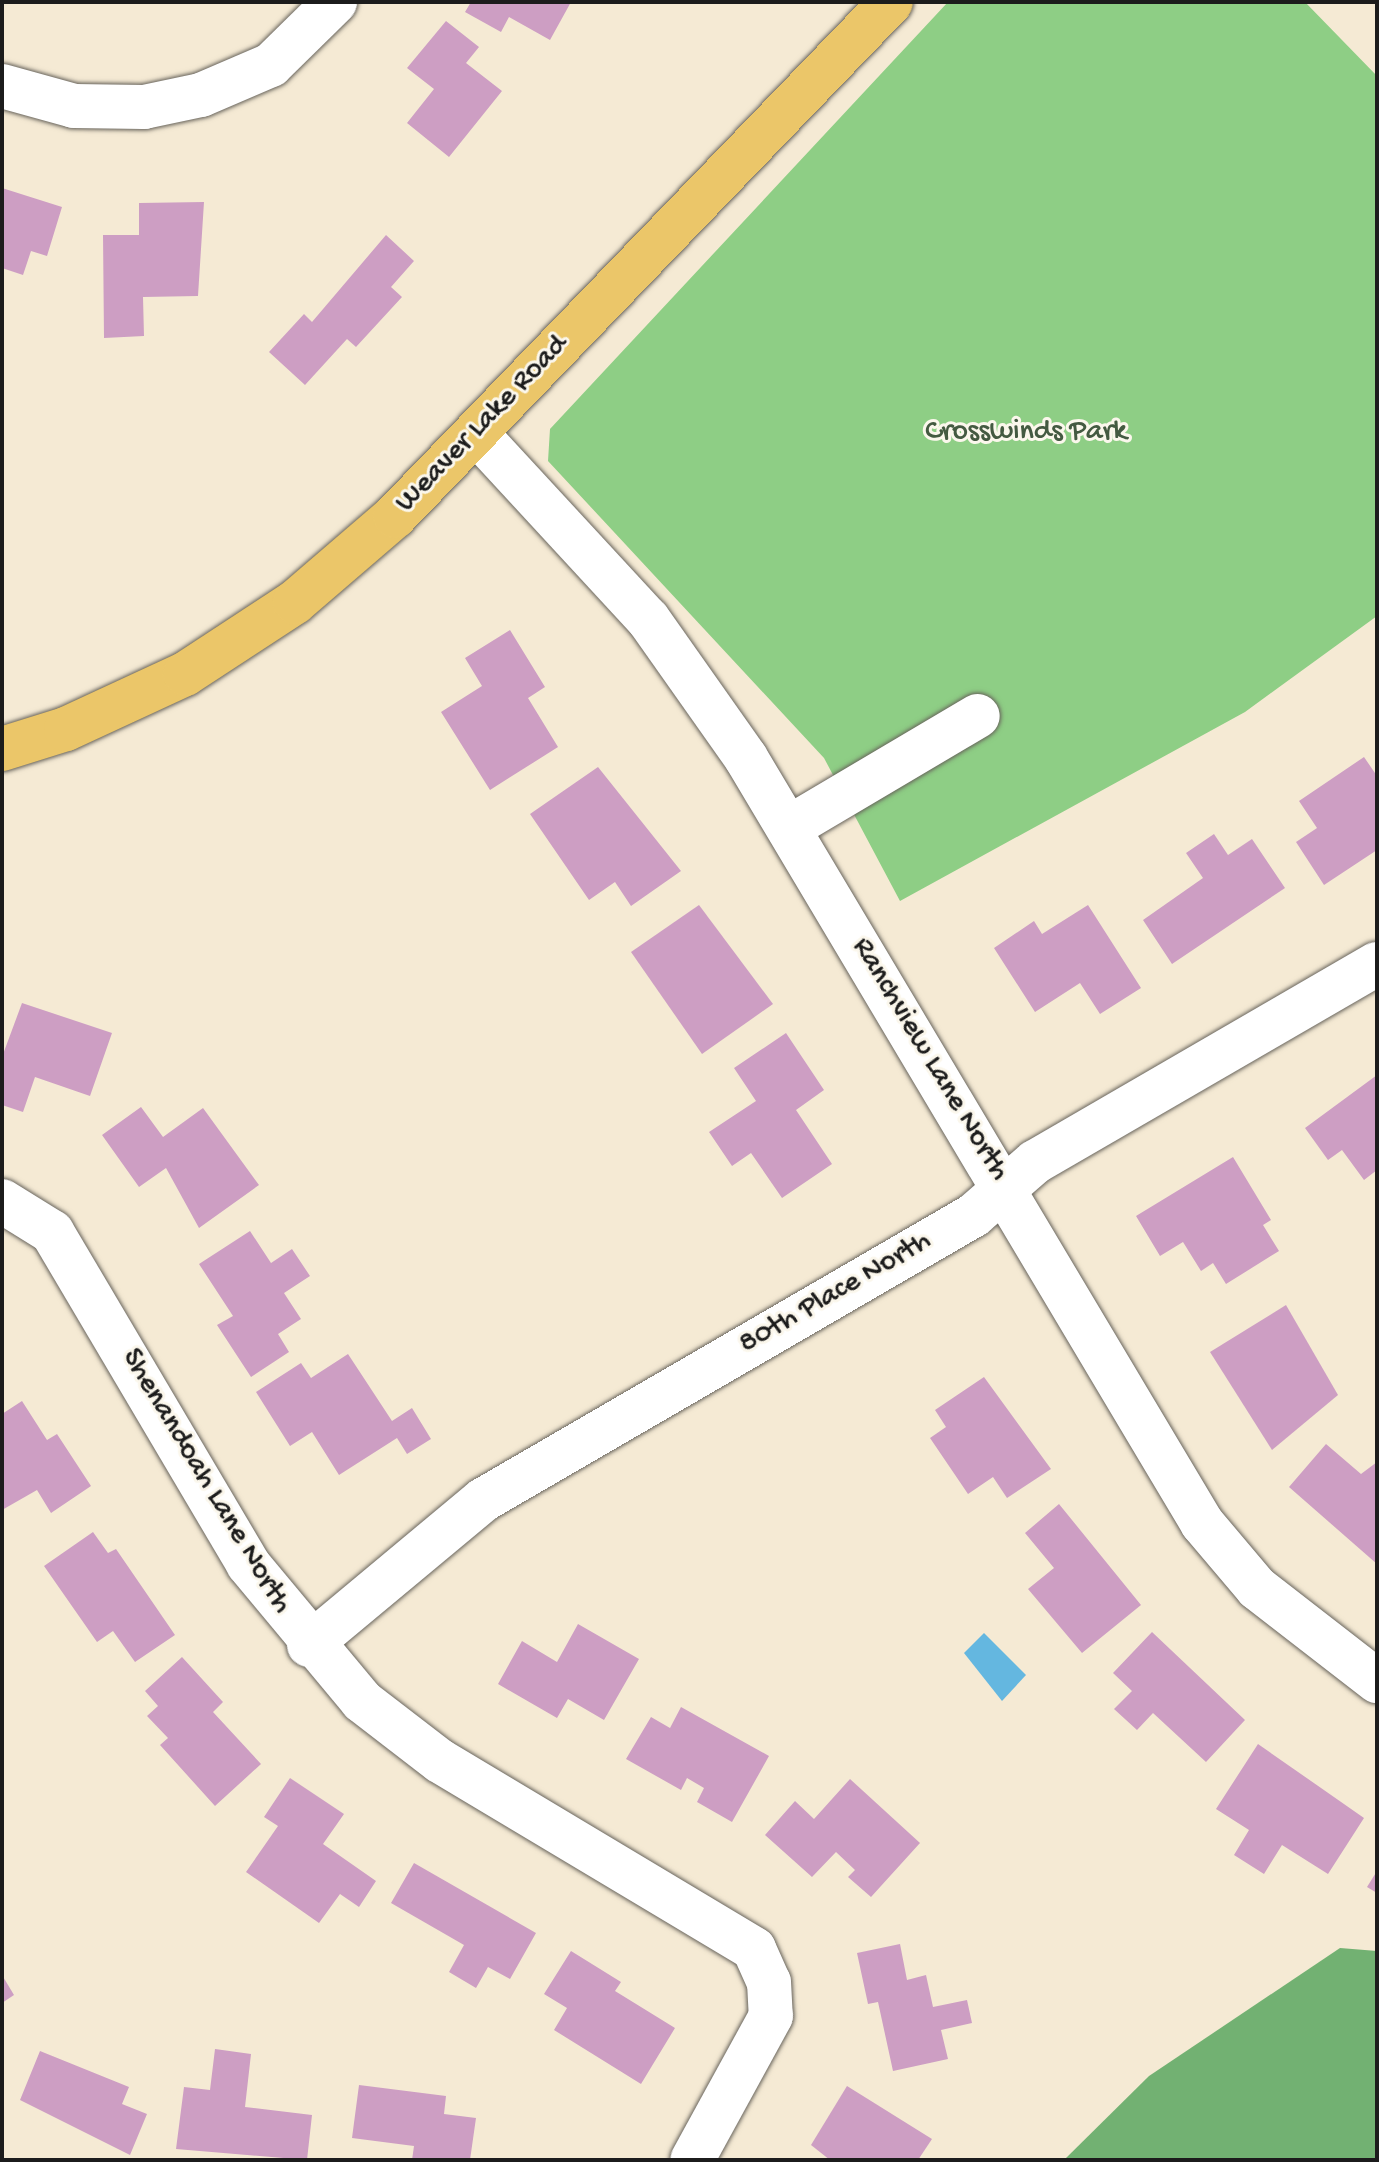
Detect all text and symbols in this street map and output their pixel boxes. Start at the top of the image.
street label: Weaver Lake Road [389,329,577,521]
park label: Crosswinds Park [925,415,1127,451]
street label: Ranchview Lane North [842,932,1016,1188]
street label: 80th Place North [734,1224,938,1364]
street label: Shenandoah Lane North [112,1343,298,1621]

